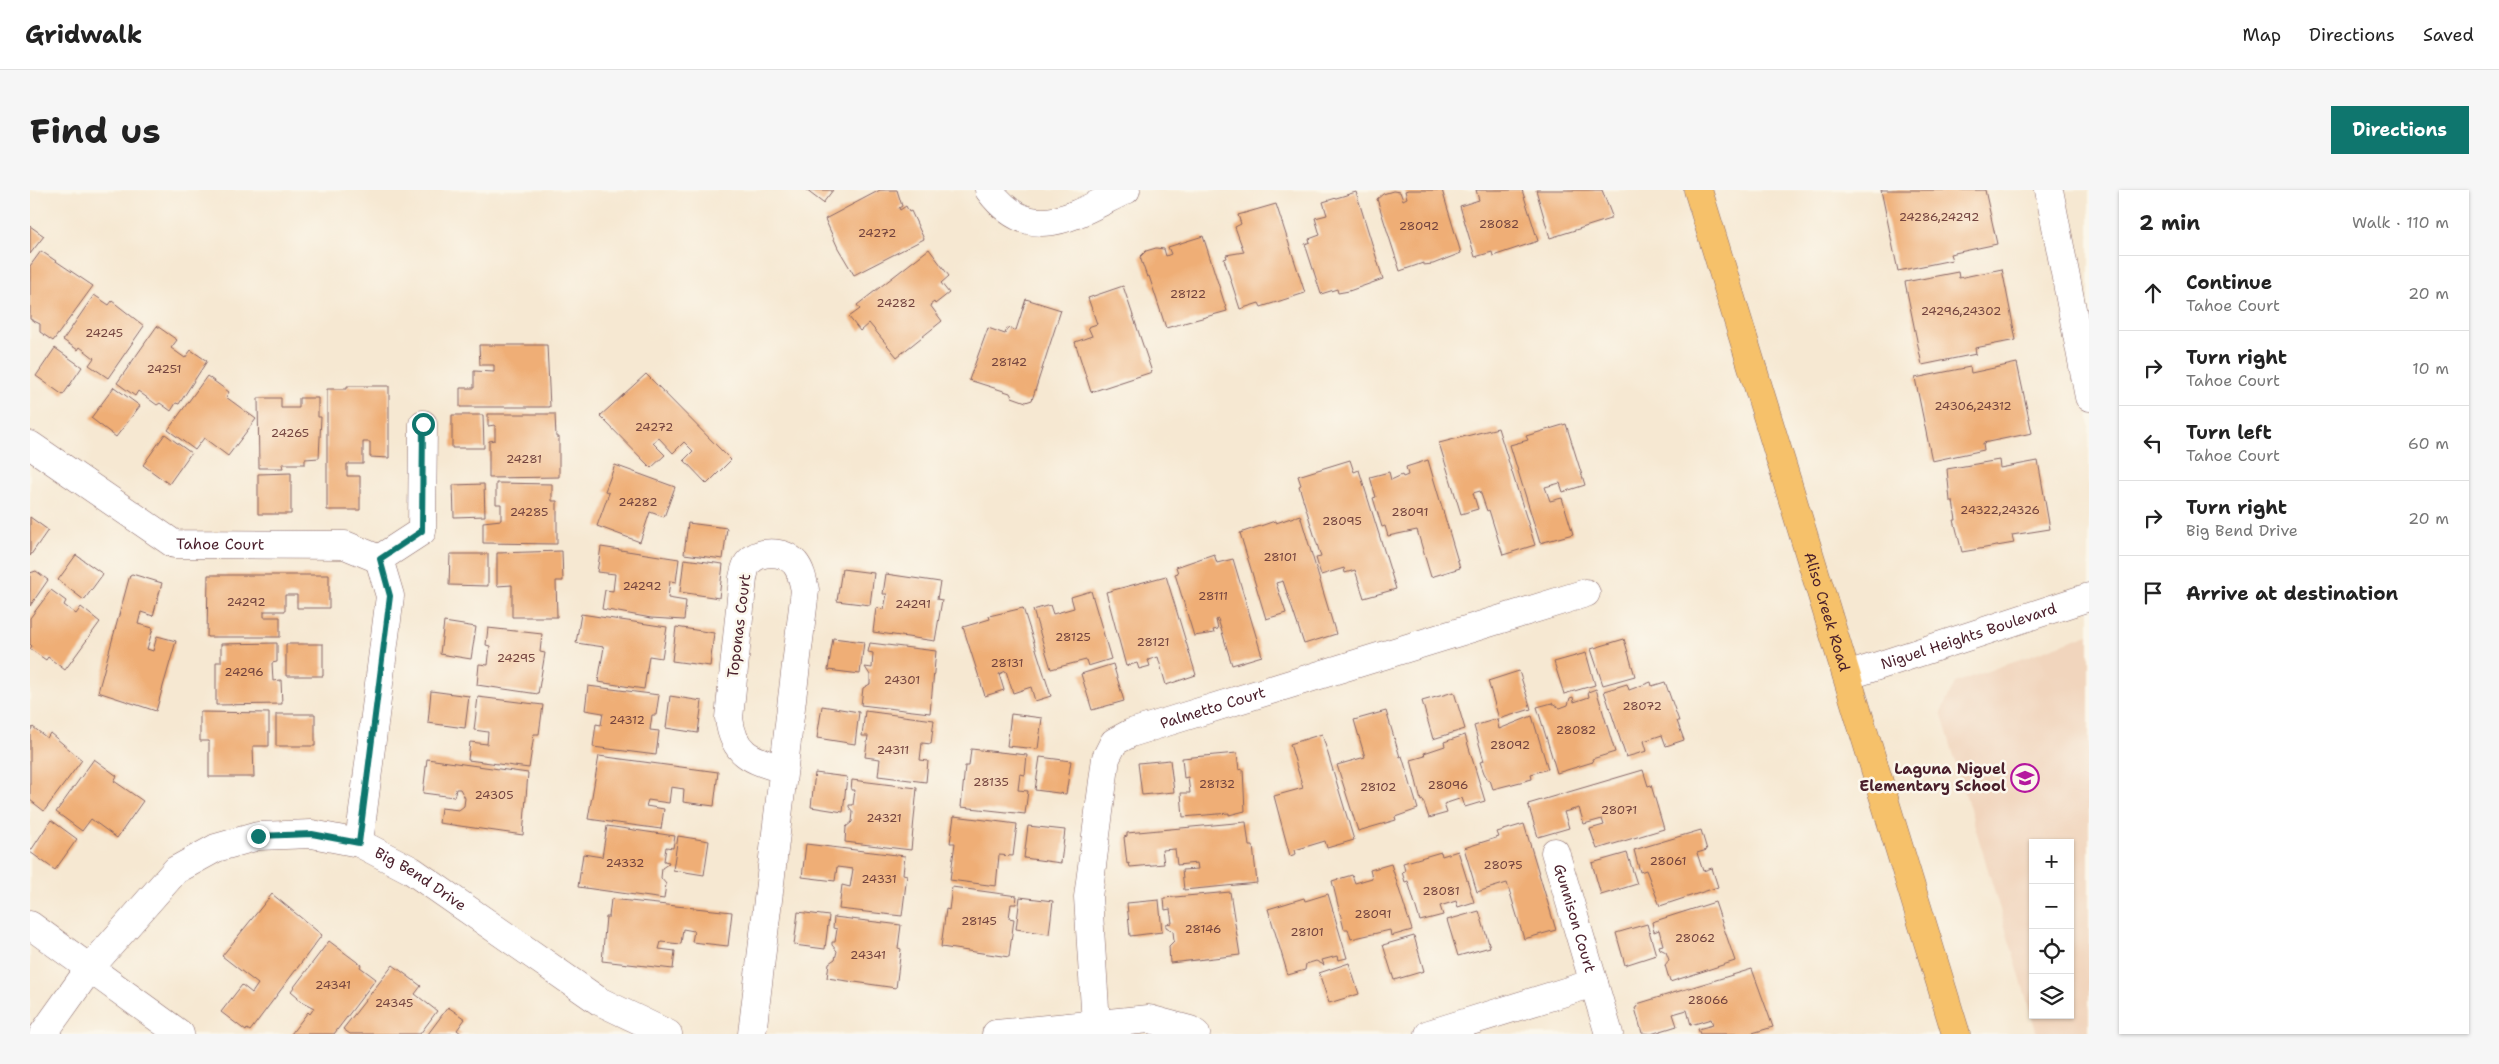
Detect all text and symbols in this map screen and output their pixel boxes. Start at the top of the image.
text: Gridwalk [25,19,142,51]
text: Map [2243,23,2281,47]
text: Directions [2309,23,2395,47]
text: Saved [2423,23,2474,47]
button: Directions [2331,106,2469,154]
text: Find us [30,107,161,154]
house number: 24286,24292 [1899,209,1979,225]
text: 2 min [2139,209,2200,237]
text: Walk · 110 m [2352,212,2449,233]
house number: 28082 [1479,216,1519,232]
house number: 28092 [1399,218,1439,234]
house number: 24272 [858,225,896,241]
text: Continue [2186,270,2272,295]
icon: ahead [2139,279,2167,307]
text: 20 m [2408,283,2449,304]
house number: 28122 [1170,286,1206,302]
house number: 24282 [876,295,916,311]
text: Tahoe Court [2186,295,2280,316]
house number: 24296,24302 [1921,303,2001,319]
house number: 24245 [85,325,123,341]
text: Turn right [2186,345,2287,370]
house number: 28142 [991,354,1027,370]
icon: right [2139,354,2167,382]
text: 10 m [2412,358,2449,379]
house number: 24251 [146,361,182,377]
text: Tahoe Court [2186,370,2280,391]
house number: 24306,24312 [1934,398,2012,414]
route start [412,413,435,436]
house number: 24272 [635,419,673,435]
text: Turn left [2186,420,2272,445]
house number: 24265 [271,425,309,441]
icon: left [2139,429,2167,457]
text: 60 m [2408,433,2449,454]
text: Tahoe Court [2186,445,2280,466]
house number: 24281 [506,451,542,467]
house number: 24282 [618,494,658,510]
text: Turn right [2186,495,2287,520]
house number: 24322,24326 [1960,502,2040,518]
house number: 24285 [510,504,548,520]
house number: 28091 [1391,504,1429,520]
icon: right [2139,504,2167,532]
text: 20 m [2408,508,2449,529]
house number: 28095 [1322,513,1362,529]
text: Big Bend Drive [2186,520,2298,541]
street label: Tahoe Court [176,534,264,555]
house number: 28101 [1263,549,1297,565]
street label: Aliso Creek Road [1799,550,1855,674]
street label: Toponas Court [723,573,755,679]
house number: 24292 [622,578,662,594]
icon: arrive [2139,579,2167,607]
text: Arrive at destination [2186,581,2398,606]
house number: 28111 [1198,588,1228,604]
house number: 24292 [226,594,266,610]
house number: 24291 [895,596,931,612]
street label: Niguel Heights Boulevard [1878,598,2060,674]
house number: 28125 [1055,629,1091,645]
house number: 28121 [1136,634,1170,650]
house number: 24295 [497,650,535,666]
house number: 28131 [990,655,1024,671]
house number: 24296 [224,664,264,680]
house number: 24301 [884,672,920,688]
street label: Palmetto Court [1158,682,1268,733]
house number: 28072 [1622,698,1662,714]
house number: 24312 [609,712,645,728]
house number: 28082 [1556,722,1596,738]
house number: 28092 [1490,737,1530,753]
house number: 24311 [877,742,909,758]
place label: Laguna Niguel Elementary School [1859,759,2006,796]
school or university icon: Laguna Niguel Elementary School [2010,763,2040,793]
house number: 28135 [973,774,1009,790]
house number: 28132 [1199,776,1235,792]
house number: 28096 [1428,777,1468,793]
house number: 28102 [1360,779,1396,795]
house number: 24305 [474,787,514,803]
house number: 28071 [1601,802,1637,818]
house number: 24321 [866,810,902,826]
route end [247,825,270,848]
map controls [2029,839,2074,1019]
button: + [2029,839,2074,884]
street label: Big Bend Drive [371,843,470,916]
house number: 28061 [1650,853,1686,869]
house number: 24332 [606,855,644,871]
house number: 28075 [1483,857,1523,873]
street label: Gunnison Court [1549,861,1600,975]
house number: 24331 [861,871,897,887]
house number: 28081 [1422,883,1460,899]
button: − [2029,884,2074,929]
house number: 28091 [1354,906,1392,922]
house number: 28145 [961,913,997,929]
house number: 28146 [1184,921,1222,937]
house number: 28101 [1290,924,1324,940]
button: locate [2029,929,2074,974]
house number: 28062 [1675,930,1715,946]
house number: 24341 [850,947,886,963]
button: layers [2029,974,2074,1019]
house number: 24341 [315,977,351,993]
house number: 28066 [1688,992,1728,1008]
house number: 24345 [375,995,413,1011]

